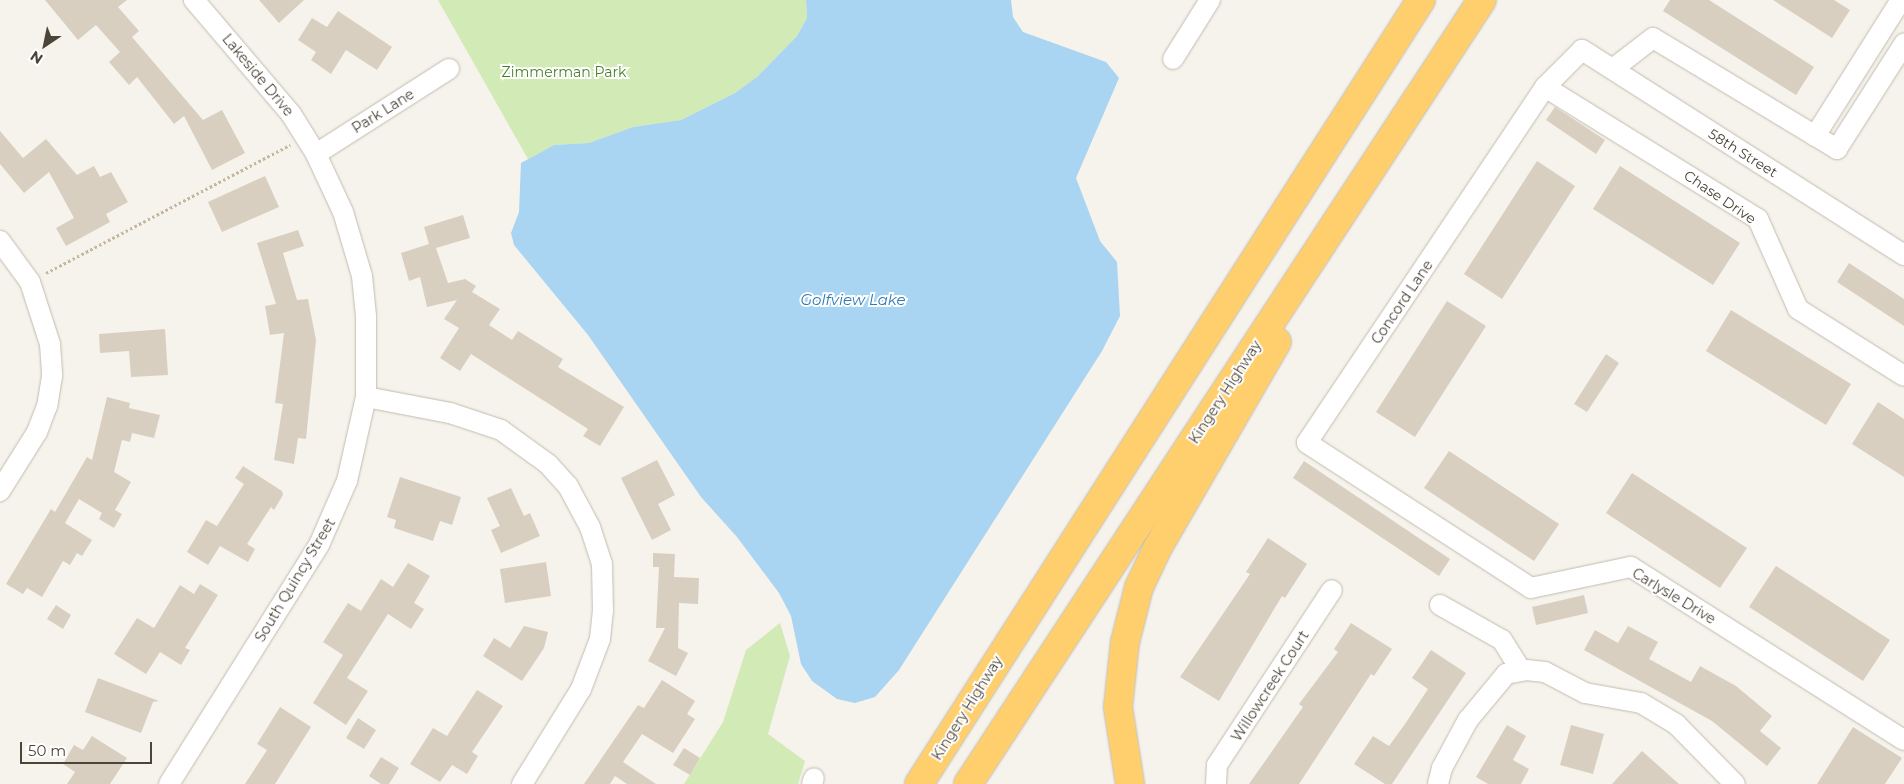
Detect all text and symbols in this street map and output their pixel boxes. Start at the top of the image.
north arrow [20,20,70,70]
street label: Lakeside Drive [219,31,297,119]
text: N [27,47,46,68]
park label: Zimmerman Park [502,64,626,80]
street label: Park Lane [349,85,417,137]
street label: 58th Street [1705,125,1781,181]
street label: Chase Drive [1681,167,1759,227]
street label: Concord Lane [1368,257,1436,347]
water label: Golfview Lake [800,291,906,309]
street label: Kingery Highway [1185,337,1265,447]
street label: South Quincy Street [251,515,339,645]
street label: Carlysle Drive [1629,565,1719,627]
street label: Willowcreek Court [1228,627,1312,745]
street label: Kingery Highway [928,653,1006,763]
scale bar [22,732,155,764]
text: 50 m [28,741,66,760]

